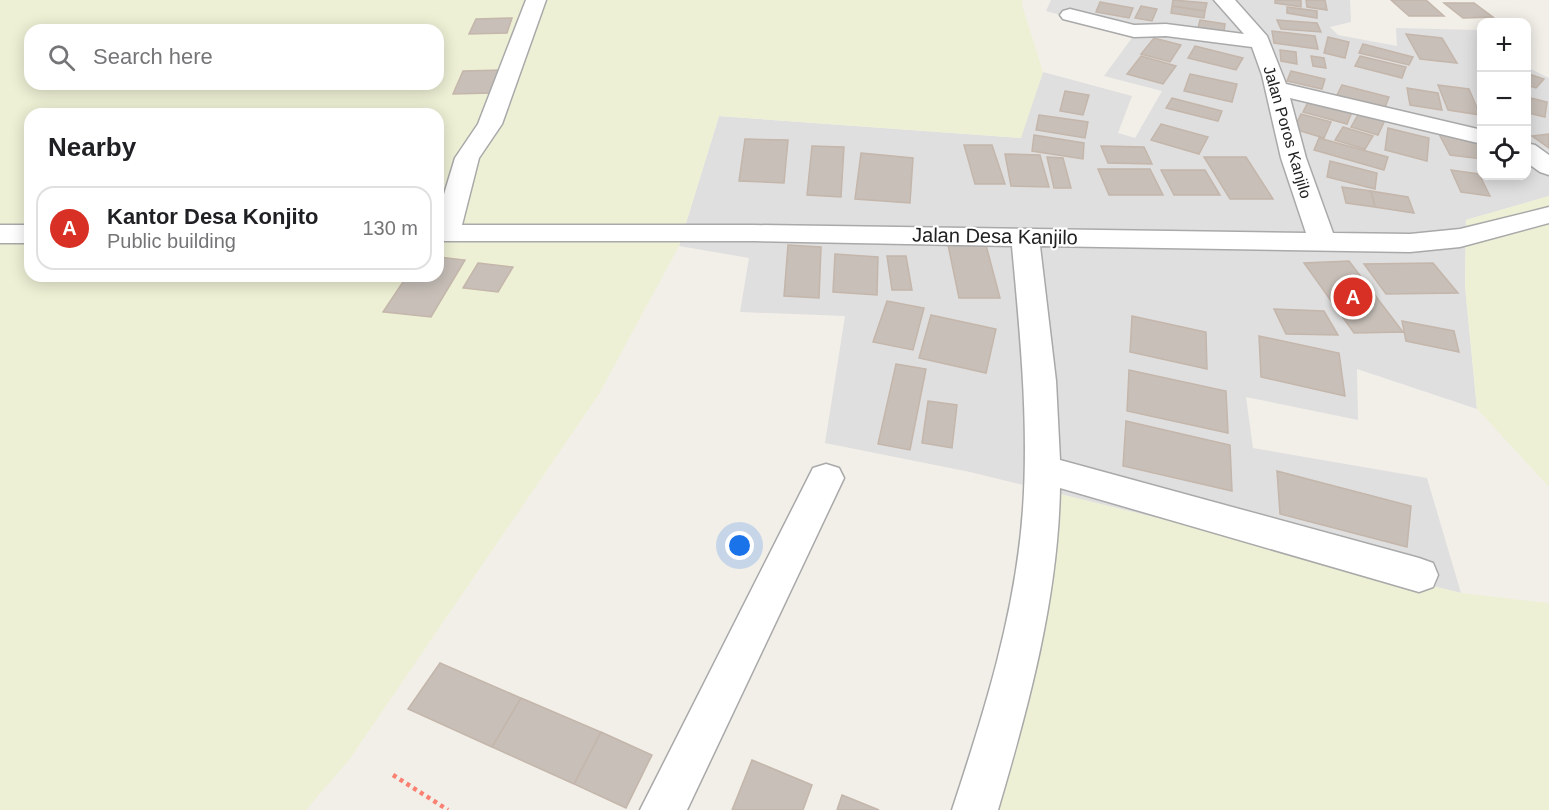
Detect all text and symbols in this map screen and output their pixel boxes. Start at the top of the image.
map controls [1477,18,1531,180]
button: + [1477,18,1531,72]
search box [24,24,444,90]
icon: search [45,41,78,74]
text: Search here [93,44,213,69]
street label: Jalan Poros Kanjilo [1260,64,1315,200]
button: − [1477,72,1531,126]
button: locate [1477,126,1531,180]
text: Nearby [48,132,136,162]
text: Kantor Desa Konjito [107,204,318,229]
text: A [62,217,77,239]
text: 130 m [362,217,418,239]
street label: Jalan Desa Kanjilo [912,224,1078,248]
text: Public building [107,230,236,252]
pin: A [1334,274,1372,320]
your location [725,531,754,560]

